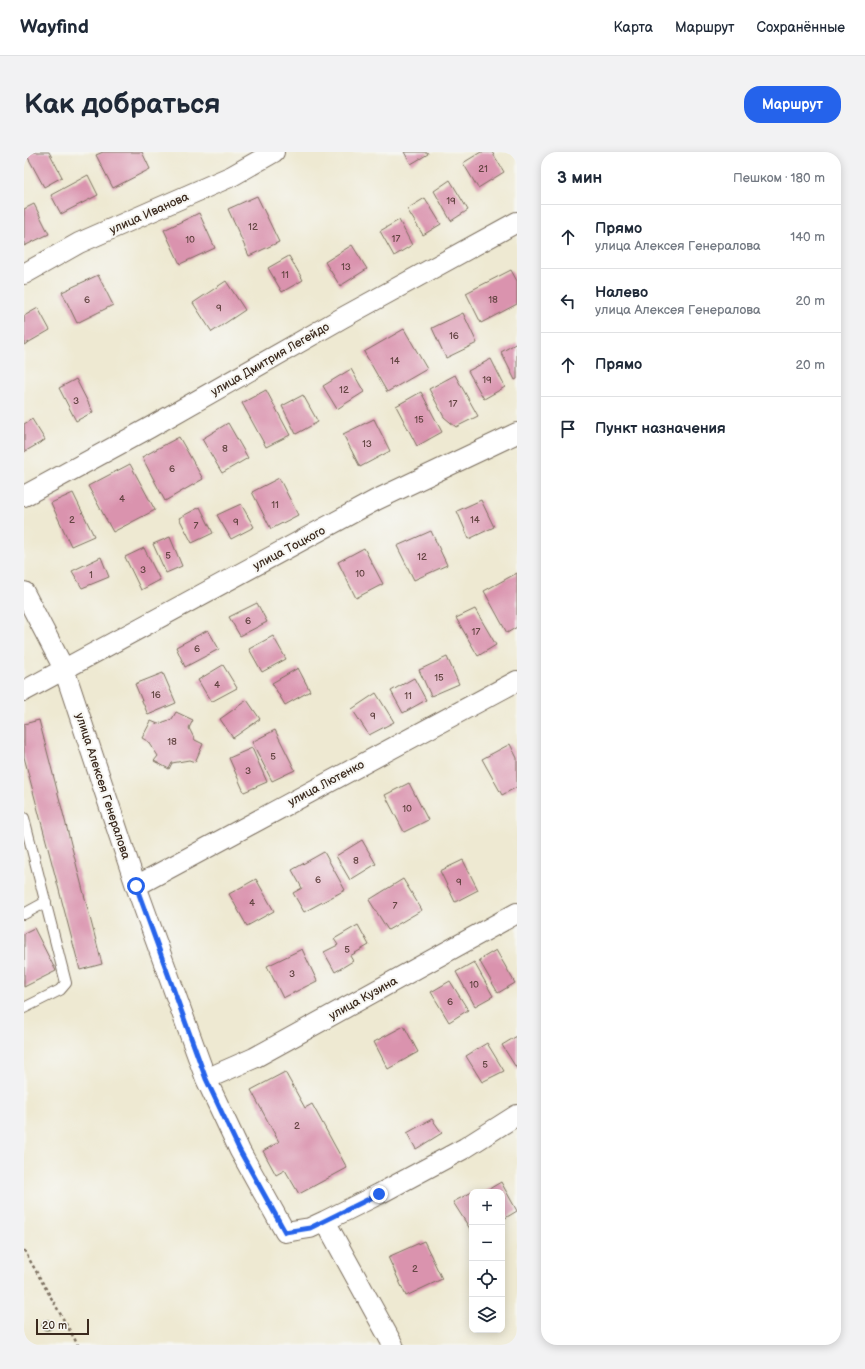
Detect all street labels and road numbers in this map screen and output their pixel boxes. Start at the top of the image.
street label: улица Иванова [107,189,191,238]
street label: улица Дмитрия Легейдо [208,319,332,400]
street label: улица Тоцкого [250,523,328,574]
street label: улица Алексея Генералова [72,711,133,861]
street label: улица Лютенко [286,757,367,810]
street label: улица Кузина [326,973,400,1023]

